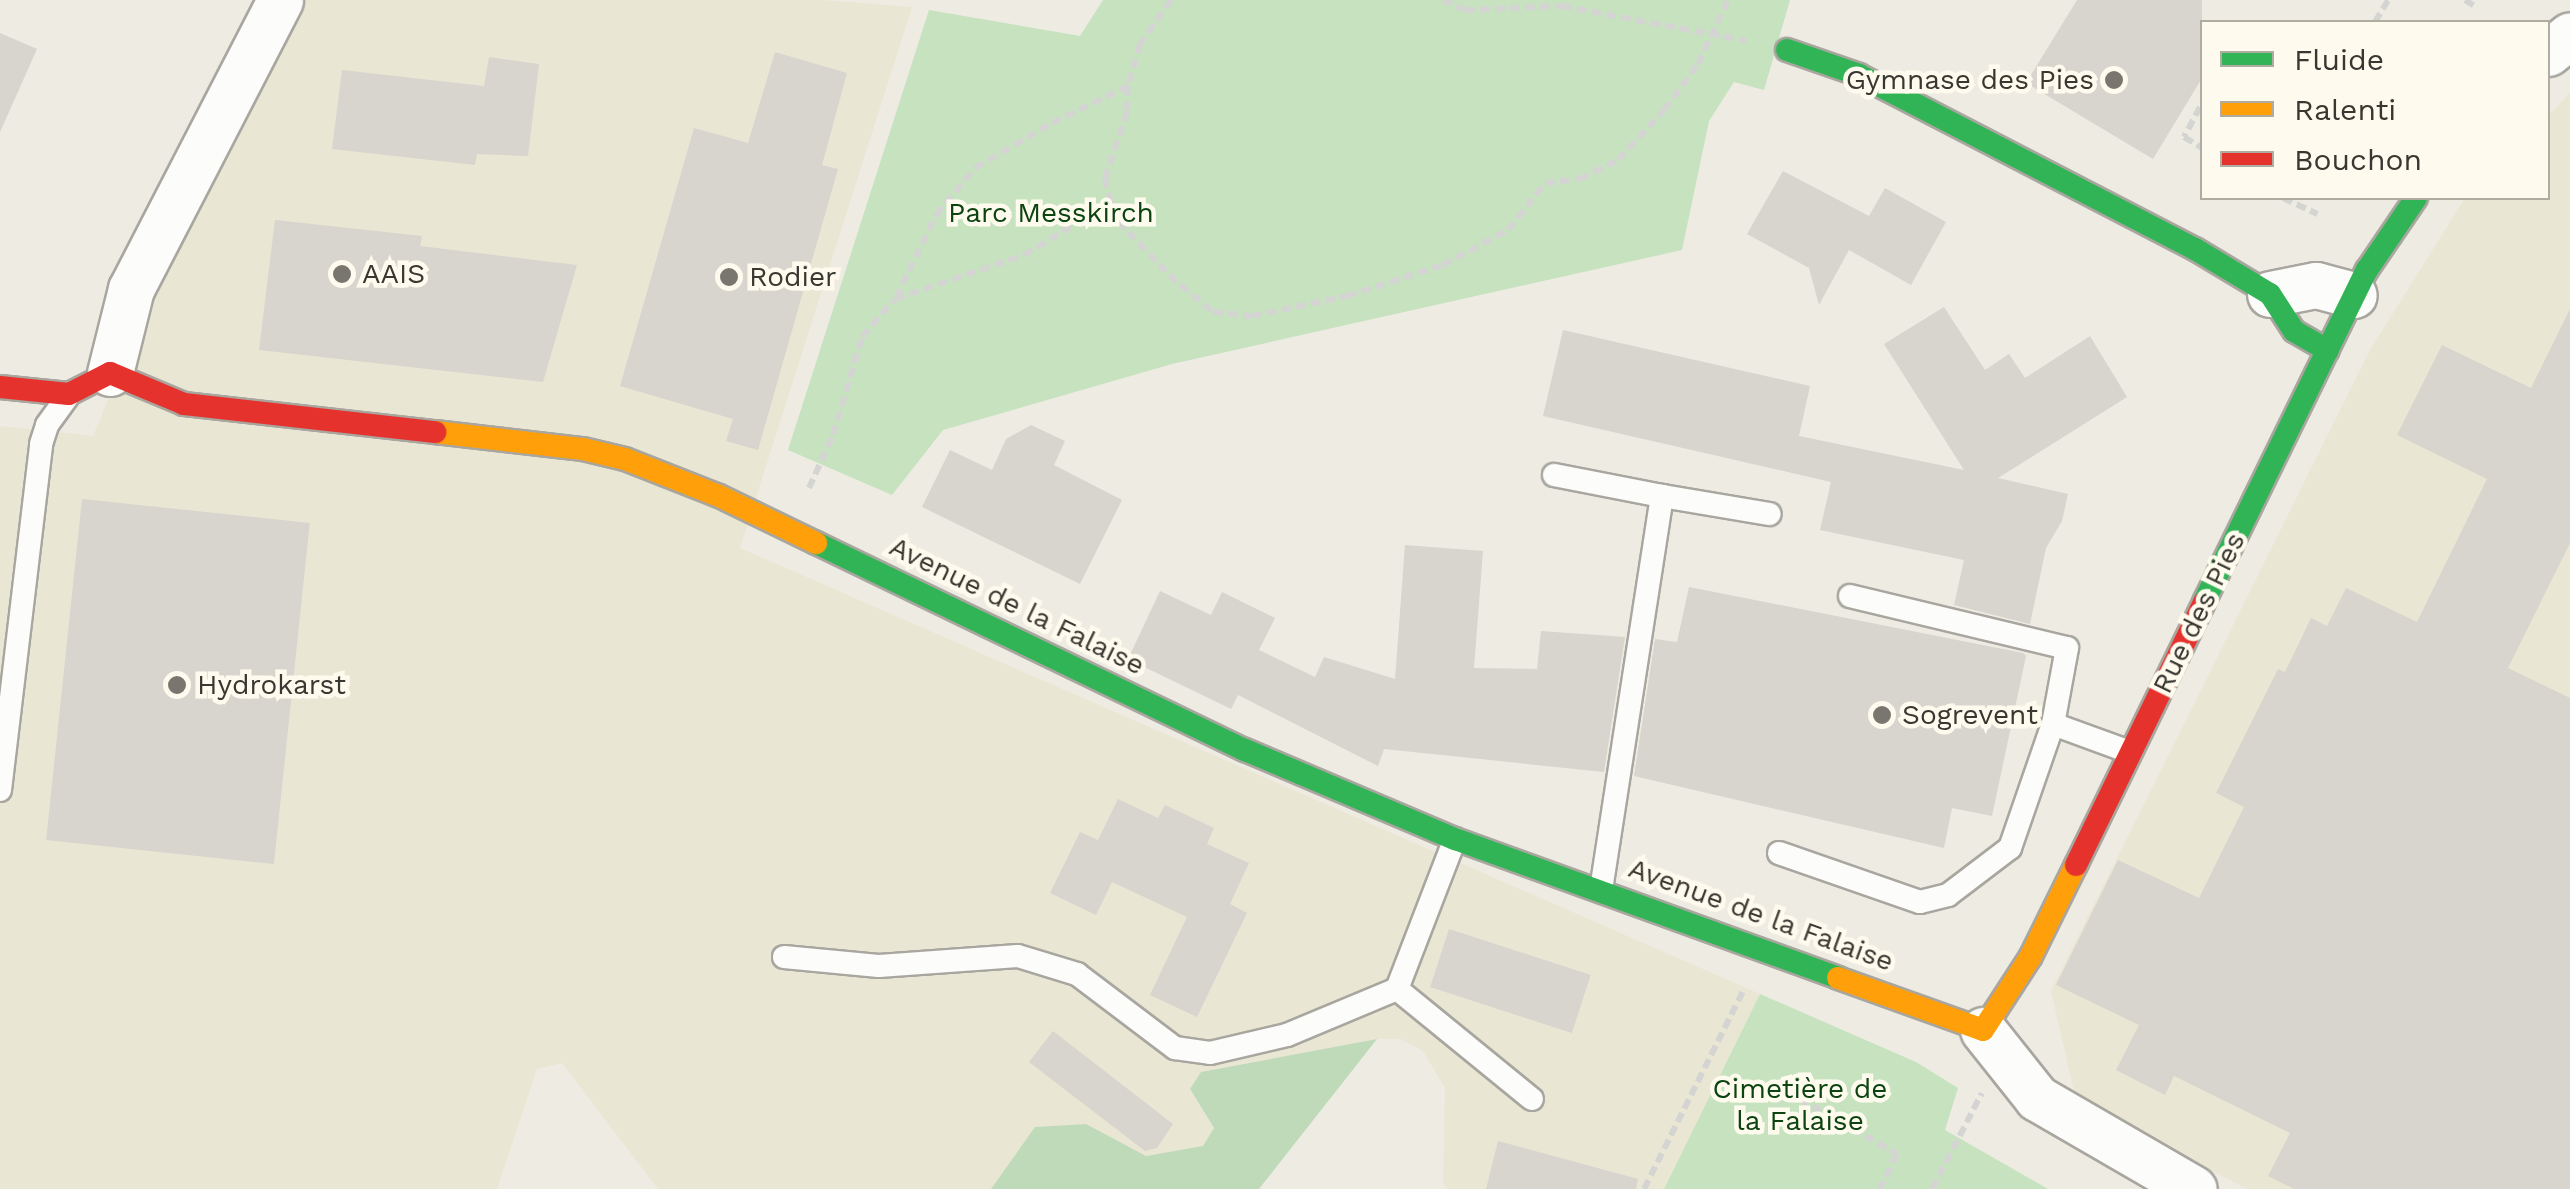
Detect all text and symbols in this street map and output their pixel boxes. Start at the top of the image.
legend [2200,20,2550,200]
text: Fluide [2294,42,2384,77]
place label: Gymnase des Pies [1846,63,2094,97]
marker: Gymnase des Pies [2103,69,2125,91]
text: Ralenti [2294,92,2396,127]
text: Bouchon [2294,142,2422,177]
park label: Parc Messkirch [948,196,1154,230]
place label: AAIS [362,257,425,291]
place label: Rodier [749,260,837,294]
marker: AAIS [331,263,353,285]
marker: Rodier [718,266,740,288]
street label: Rue des Pies [2146,527,2252,699]
street label: Avenue de la Falaise [884,530,1150,682]
place label: Hydrokarst [197,668,346,702]
marker: Hydrokarst [166,674,188,696]
place label: Sogrevent [1902,698,2038,732]
marker: Sogrevent [1871,704,1893,726]
street label: Avenue de la Falaise [1624,851,1898,979]
park label: Cimetière de la Falaise [1713,1072,1887,1138]

